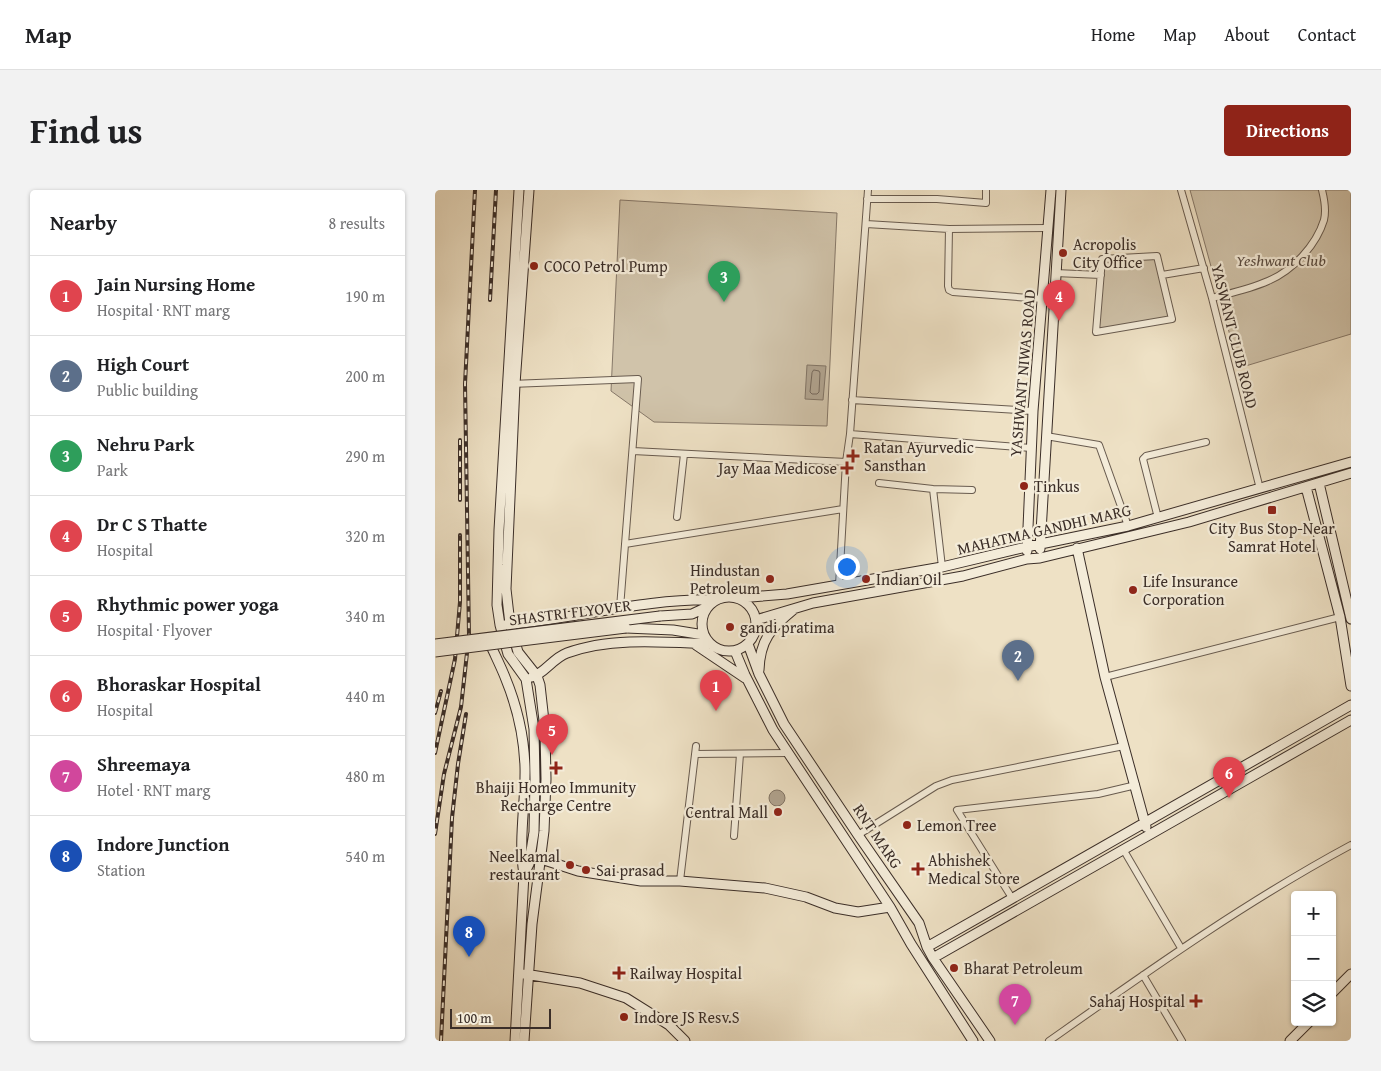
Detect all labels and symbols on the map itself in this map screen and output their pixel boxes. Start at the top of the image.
place label: Acropolis City Office [1073,232,1142,274]
marker: Acropolis City Office [1057,247,1069,259]
park label: Yeshwant Club [1236,248,1326,272]
place label: COCO Petrol Pump [544,254,668,278]
marker: COCO Petrol Pump [528,260,540,272]
pin: 3 [708,261,740,302]
street label: YASWANT CLUB ROAD [1205,261,1265,411]
pin: 4 [1043,280,1075,321]
street label: YASHWANT NIWAS ROAD [1003,288,1041,458]
place label: Ratan Ayurvedic Sansthan [864,435,974,477]
marker: Ratan Ayurvedic Sansthan [846,449,860,463]
place label: Jay Maa Medicose [716,456,837,480]
marker: Jay Maa Medicose [841,462,853,474]
place label: Tinkus [1034,474,1080,498]
marker: Tinkus [1018,480,1030,492]
street label: MAHATMA GANDHI MARG [955,497,1134,561]
marker: City Bus Stop-Near Samrat Hotel [1266,504,1278,516]
place label: City Bus Stop-Near Samrat Hotel [1209,516,1335,558]
your location [834,554,860,580]
place label: Hindustan Petroleum [690,558,760,600]
place label: Indian Oil [876,567,942,591]
place label: Life Insurance Corporation [1143,569,1238,611]
marker: Hindustan Petroleum [764,573,776,585]
marker: Indian Oil [860,573,872,585]
marker: Life Insurance Corporation [1127,584,1139,596]
street label: SHASTRI FLYOVER [507,592,633,631]
place label: gandi pratima [740,615,835,639]
marker: gandi pratima [724,621,736,633]
pin: 2 [1002,640,1034,681]
pin: 1 [700,670,732,711]
pin: 5 [536,714,568,755]
pin: 6 [1213,757,1245,798]
marker: Bhaiji Homeo Immunity Recharge Centre [549,761,563,775]
place label: Bhaiji Homeo Immunity Recharge Centre [476,775,636,817]
street label: RNT MARG [847,799,909,874]
place label: Central Mall [685,800,769,824]
marker: Central Mall [772,806,784,818]
place label: Lemon Tree [917,813,996,837]
marker: Lemon Tree [901,819,913,831]
place label: Neelkamal restaurant [489,844,561,886]
place label: Abhishek Medical Store [928,848,1020,890]
place label: Sai prasad [596,858,665,882]
marker: Neelkamal restaurant [564,859,576,871]
marker: Abhishek Medical Store [912,863,924,875]
marker: Sai prasad [580,864,592,876]
pin: 8 [453,916,485,957]
place label: Bharat Petroleum [964,956,1083,980]
place label: Railway Hospital [630,961,742,985]
marker: Bharat Petroleum [948,962,960,974]
marker: Railway Hospital [612,966,626,980]
pin: 7 [999,984,1031,1025]
place label: Sahaj Hospital [1089,989,1186,1013]
marker: Sahaj Hospital [1189,994,1203,1008]
place label: Indore JS Resv.S [634,1005,740,1029]
scale bar [450,1006,551,1029]
marker: Indore JS Resv.S [618,1011,630,1023]

